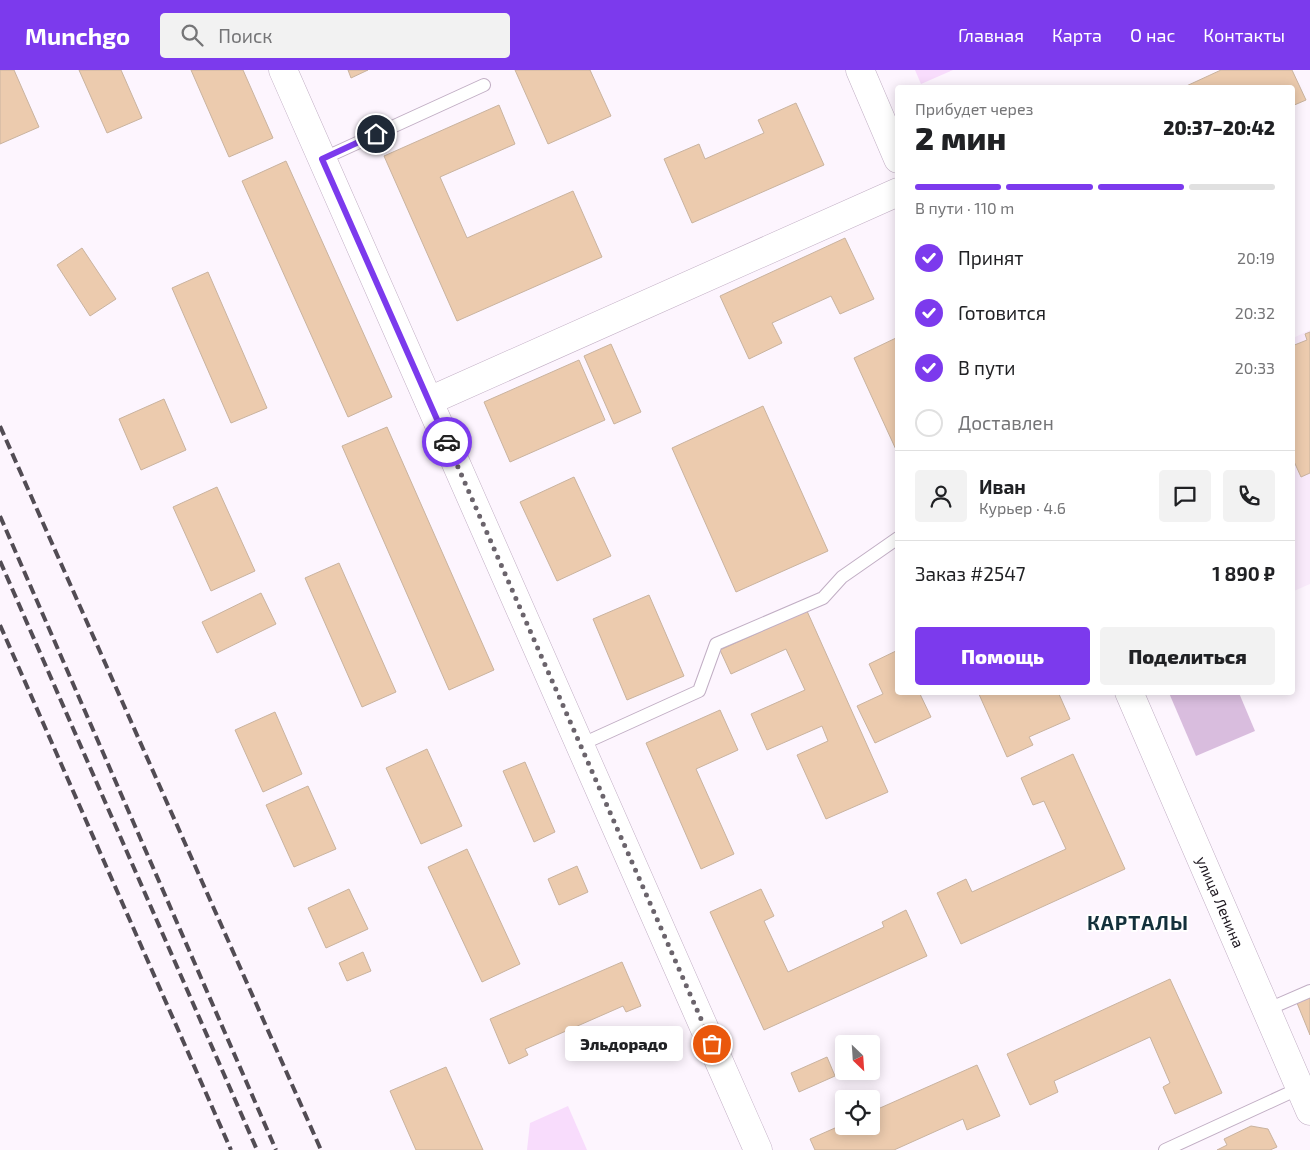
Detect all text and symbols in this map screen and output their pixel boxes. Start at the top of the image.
search box [160,13,510,58]
text: Munchgo [25,21,130,50]
icon: search [178,21,206,49]
text: Поиск [218,24,272,47]
text: Главная [958,24,1024,46]
text: Карта [1052,24,1102,46]
text: О нас [1130,24,1175,46]
text: Контакты [1203,24,1285,46]
text: Прибудет через [915,99,1033,118]
pin [355,113,397,155]
text: 20:37–20:42 [1163,116,1275,139]
text: 2 мин [915,118,1006,156]
icon: home [362,120,390,148]
text: В пути · 110 m [915,198,1014,217]
icon: check [915,244,943,272]
text: Принят [958,246,1024,269]
text: 20:19 [1237,248,1275,267]
icon: check [915,299,943,327]
text: Готовится [958,301,1046,324]
text: 20:32 [1235,303,1275,322]
icon: check [915,354,943,382]
text: В пути [958,356,1016,379]
text: 20:33 [1235,358,1275,377]
text: Доставлен [958,411,1054,434]
courier [422,417,472,467]
icon: car [433,428,461,456]
button: person [915,470,967,522]
button: chat [1159,470,1211,522]
button: phone [1223,470,1275,522]
text: Иван [979,475,1026,498]
text: Курьер · 4.6 [979,498,1066,517]
text: Заказ #2547 [915,562,1026,585]
text: 1 890 ₽ [1212,562,1275,585]
button: Помощь [915,627,1090,685]
button: Поделиться [1100,627,1275,685]
street label: улица Ленина [1192,853,1248,950]
district label: КАРТАЛЫ [1087,910,1189,934]
pin [691,1023,733,1065]
callout: Эльдорадо [564,1026,682,1062]
icon: bag [698,1030,726,1058]
text: Эльдорадо [580,1034,668,1053]
north arrow [835,1035,880,1080]
map controls [835,1035,880,1135]
button: locate [835,1090,880,1135]

